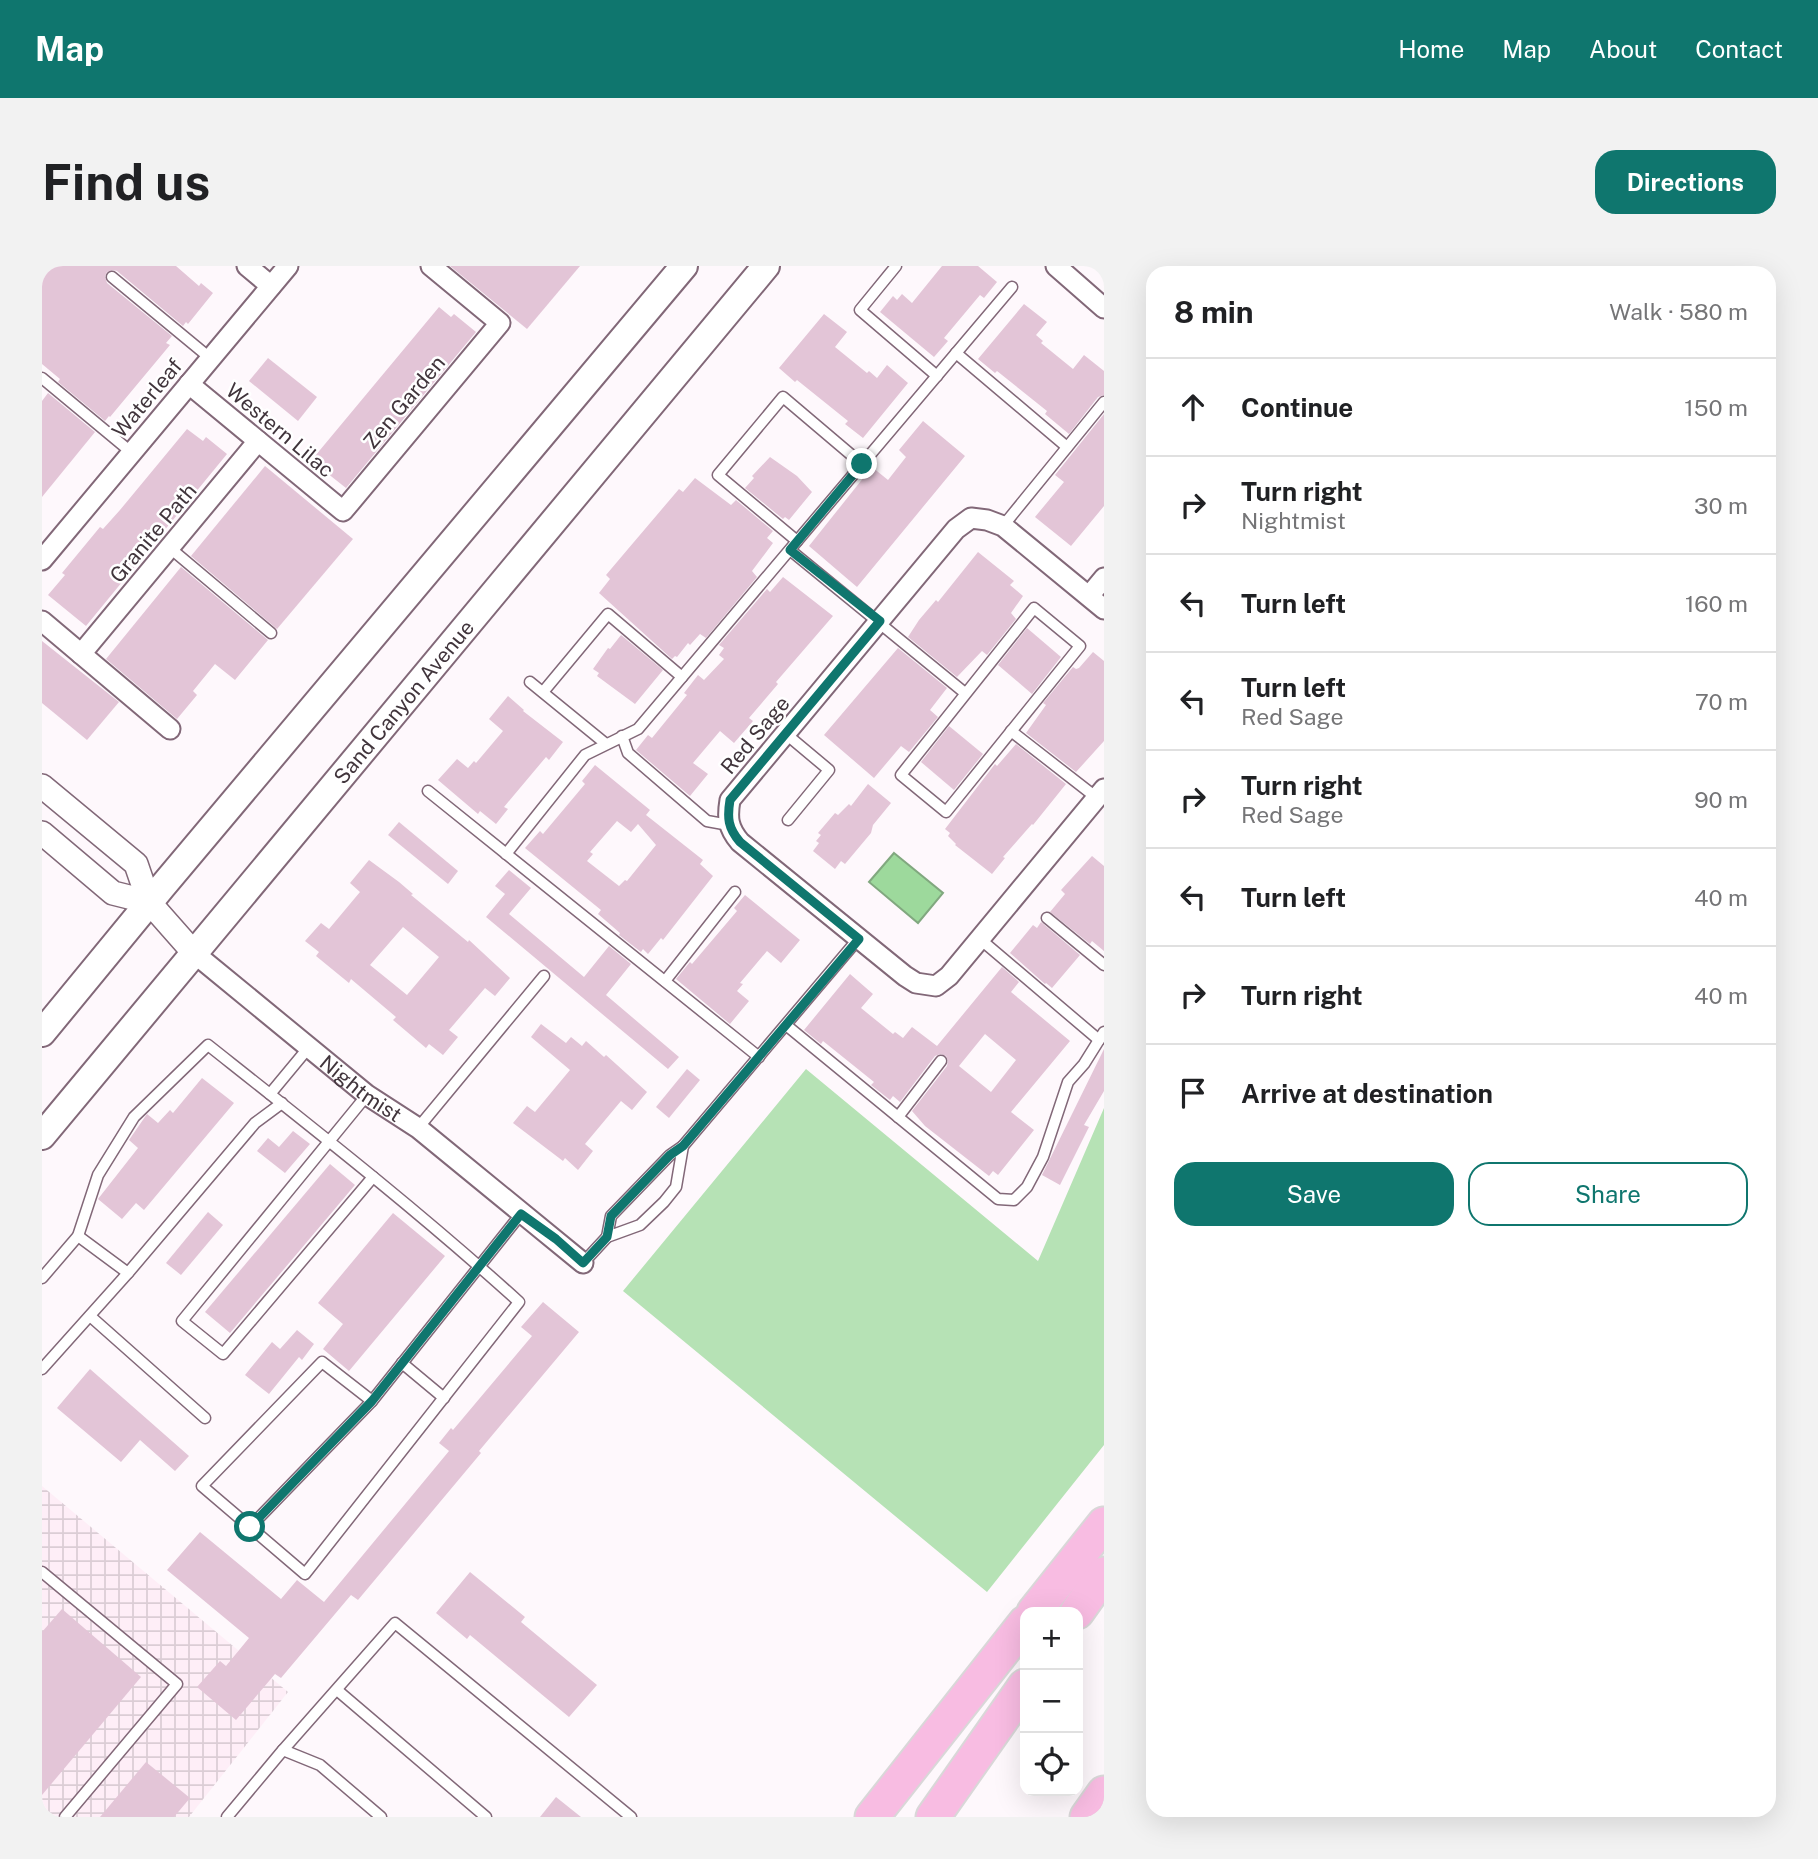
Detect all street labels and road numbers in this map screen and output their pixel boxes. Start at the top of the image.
street label: Zen Garden [358,350,450,454]
street label: Waterleaf [107,353,187,443]
street label: Western Lilac [221,378,339,482]
street label: Granite Path [104,478,202,588]
street label: Sand Canyon Avenue [328,615,479,789]
street label: Red Sage [715,691,795,779]
street label: Nightmist [315,1049,407,1127]

